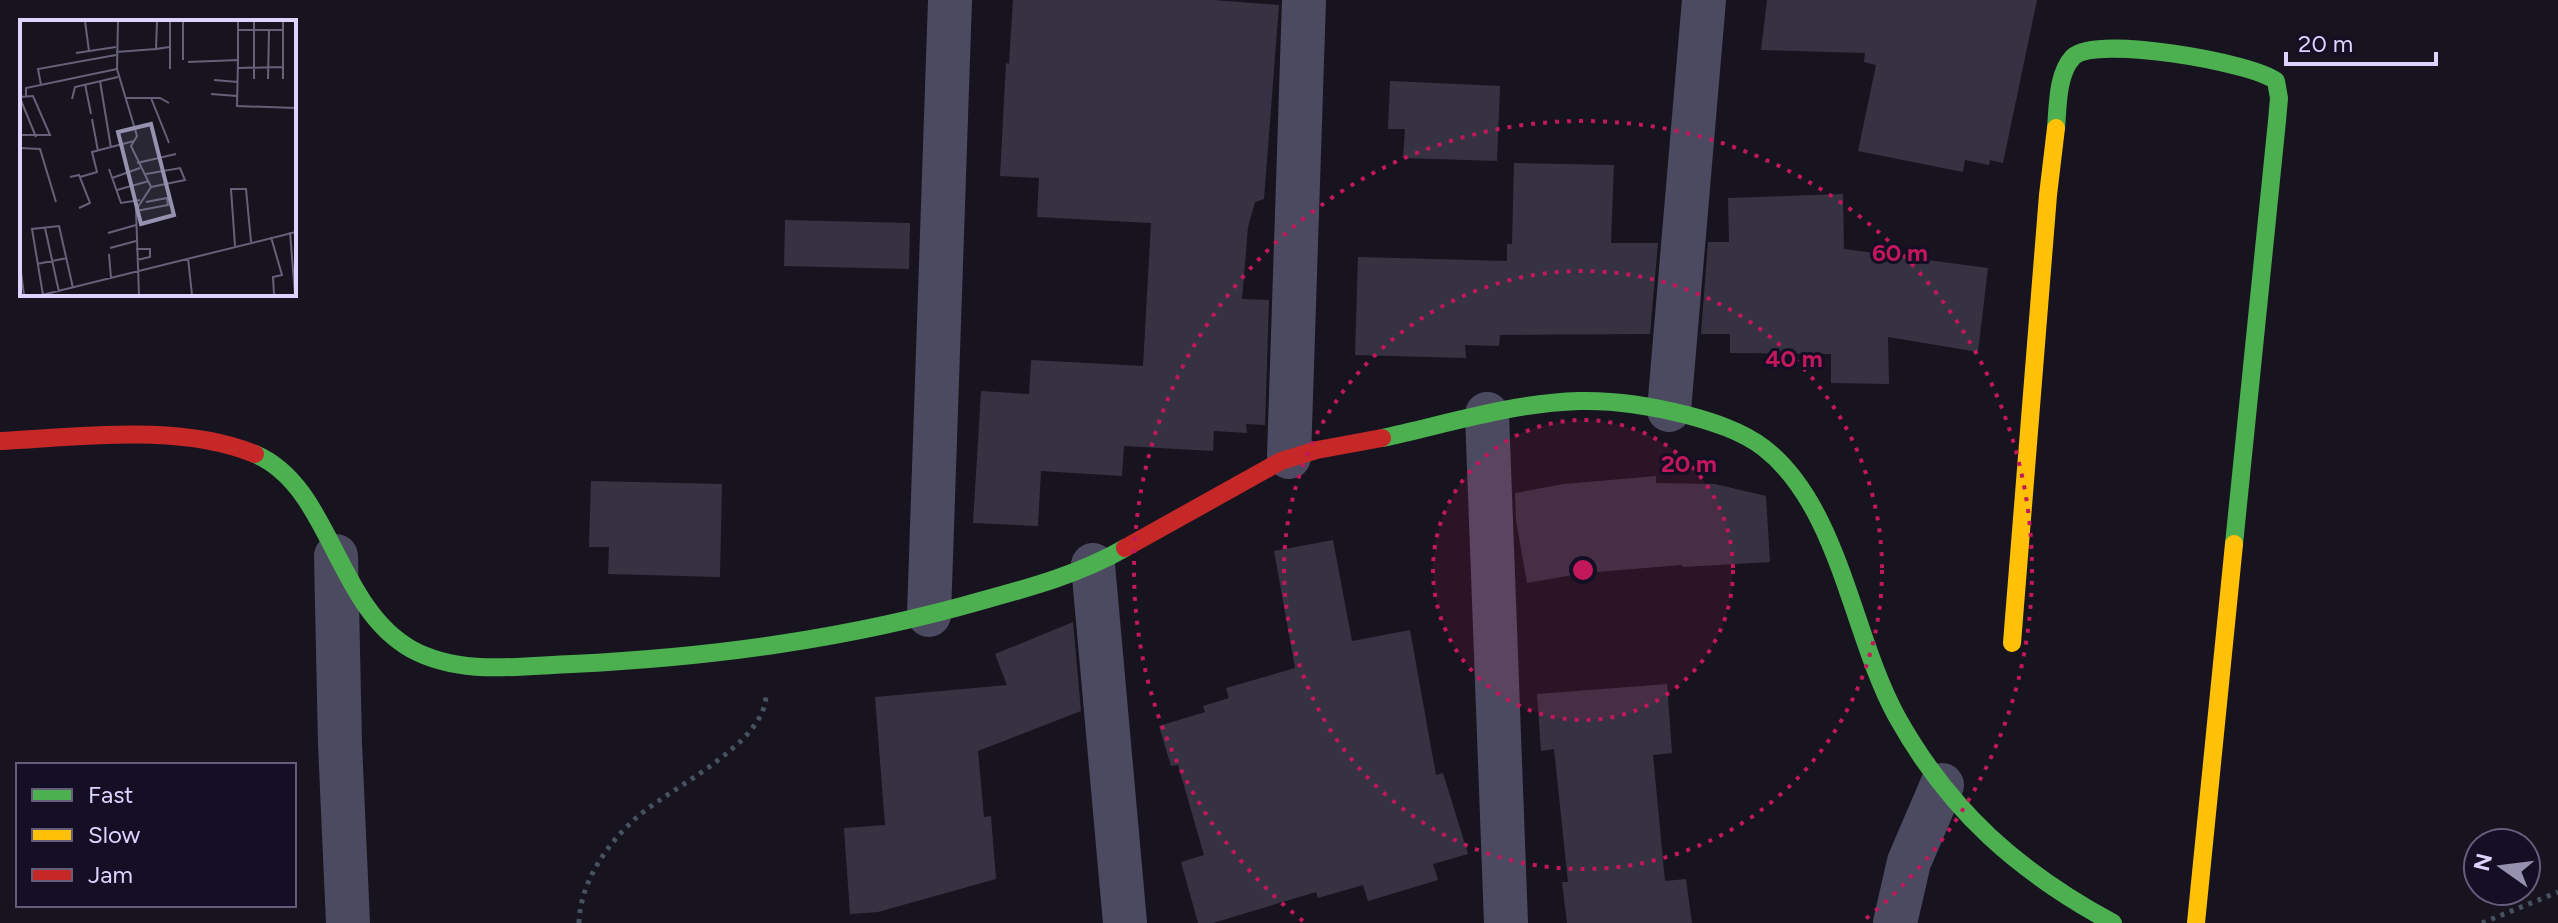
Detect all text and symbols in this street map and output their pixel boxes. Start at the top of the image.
scale bar [2286,16,2436,66]
inset map [20,20,296,296]
text: 20 m [2298,29,2353,58]
text: 60 m [1872,238,1928,267]
text: 40 m [1765,344,1823,373]
text: 20 m [1661,449,1717,478]
centre of rings [1569,556,1597,584]
legend [16,763,296,907]
text: Fast [88,780,133,809]
text: Slow [88,820,141,849]
north arrow [2462,827,2542,907]
text: N [2468,851,2498,874]
text: Jam [88,860,133,889]

